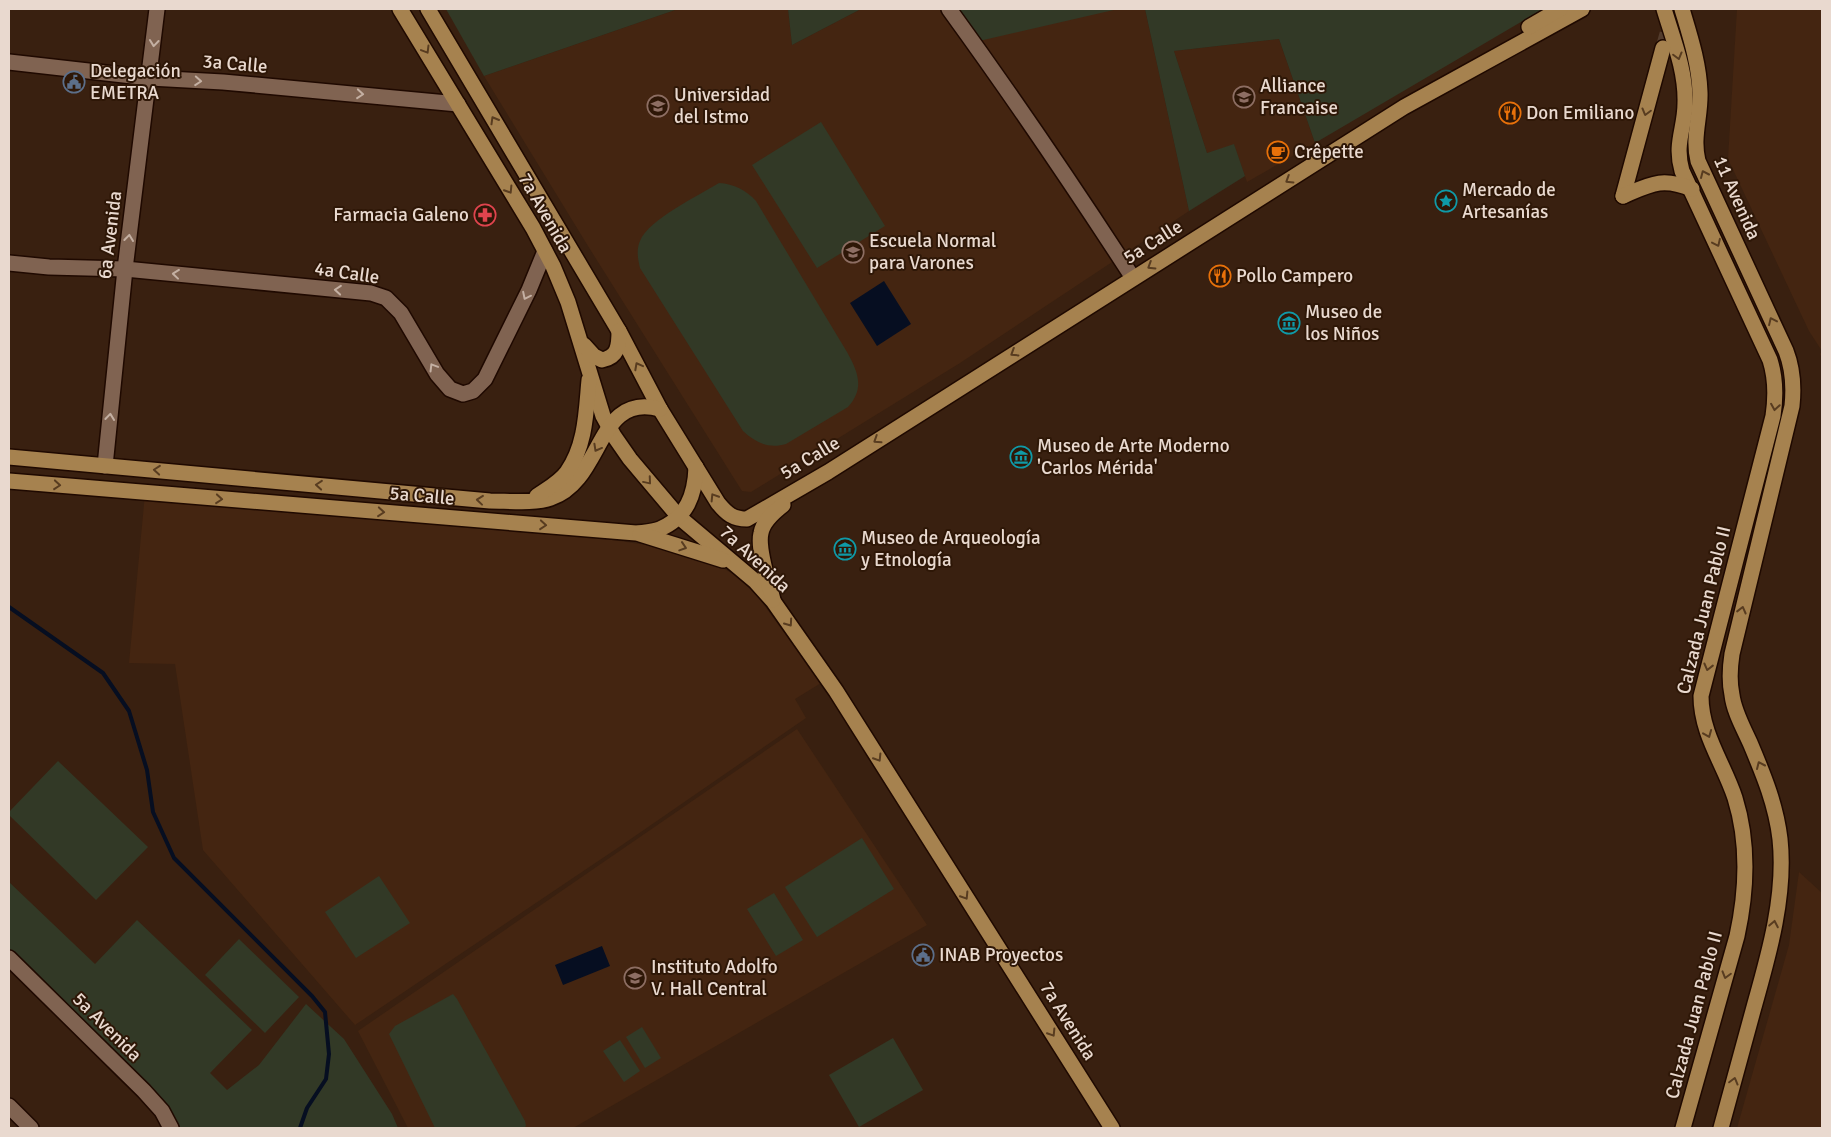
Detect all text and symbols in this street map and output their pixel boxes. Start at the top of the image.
one-way arrow [148,39,159,47]
one-way arrow [419,45,429,54]
street label: 3a Calle [201,49,269,79]
one-way arrow [1672,51,1682,59]
place label: Delegación EMETRA [90,59,181,105]
public building icon: Delegación EMETRA [62,70,86,94]
place label: Alliance Francaise [1260,74,1338,120]
one-way arrow [195,75,203,86]
place label: Universidad del Istmo [674,83,770,129]
school or university icon: Alliance Francaise [1232,85,1256,109]
one-way arrow [357,89,365,100]
school or university icon: Universidad del Istmo [646,94,670,118]
restaurant icon: Don Emiliano [1498,101,1522,125]
place label: Don Emiliano [1526,101,1634,125]
one-way arrow [1641,107,1652,116]
one-way arrow [490,117,500,126]
cafe icon: Crêpette [1266,140,1290,164]
place label: Crêpette [1294,140,1364,164]
street label: 11 Avenida [1708,152,1766,244]
street label: 7a Avenida [512,169,578,257]
one-way arrow [1699,170,1710,179]
one-way arrow [1286,174,1295,183]
place label: Mercado de Artesanías [1462,178,1556,224]
one-way arrow [503,184,512,193]
place icon: Mercado de Artesanías [1434,189,1458,213]
street label: 6a Avenida [93,190,127,280]
place label: Farmacia Galeno [333,203,469,227]
pharmacy icon: Farmacia Galeno [473,203,497,227]
street label: 5a Calle [1119,215,1187,269]
place label: Escuela Normal para Varones [869,229,996,275]
one-way arrow [123,234,134,242]
one-way arrow [1710,238,1721,247]
school or university icon: Escuela Normal para Varones [841,240,865,264]
street label: 4a Calle [313,257,381,289]
one-way arrow [1148,260,1157,269]
restaurant icon: Pollo Campero [1208,264,1232,288]
place label: Pollo Campero [1236,264,1353,288]
one-way arrow [172,269,180,280]
one-way arrow [334,285,342,296]
one-way arrow [522,291,532,300]
place label: Museo de los Niños [1305,300,1382,346]
museum icon: Museo de los Niños [1277,311,1301,335]
one-way arrow [1768,317,1779,326]
one-way arrow [1011,347,1020,356]
one-way arrow [634,363,644,372]
one-way arrow [429,364,439,373]
one-way arrow [1770,403,1780,412]
one-way arrow [104,413,115,421]
street label: 5a Calle [776,431,844,485]
one-way arrow [873,434,883,443]
place label: Museo de Arte Moderno 'Carlos Mérida' [1037,434,1230,480]
one-way arrow [593,443,603,452]
museum icon: Museo de Arte Moderno 'Carlos Mérida' [1009,445,1033,469]
one-way arrow [152,465,160,476]
one-way arrow [642,475,651,484]
one-way arrow [54,480,62,491]
one-way arrow [314,480,322,491]
street label: 5a Calle [388,481,456,511]
one-way arrow [216,493,224,504]
one-way arrow [711,493,721,502]
one-way arrow [476,495,484,506]
one-way arrow [377,507,385,518]
one-way arrow [539,520,547,531]
street label: 7a Avenida [714,520,796,598]
street label: Calzada Juan Pablo II [1671,523,1737,697]
place label: Museo de Arqueología y Etnología [861,526,1041,572]
museum icon: Museo de Arqueología y Etnología [833,537,857,561]
one-way arrow [678,541,687,551]
one-way arrow [1736,605,1747,614]
one-way arrow [783,617,792,627]
one-way arrow [1703,662,1714,671]
one-way arrow [1702,729,1712,738]
one-way arrow [872,753,882,762]
one-way arrow [1755,761,1766,770]
one-way arrow [959,890,968,899]
one-way arrow [1769,920,1779,928]
street label: Calzada Juan Pablo II [1660,929,1728,1101]
public building icon: INAB Proyectos [911,943,935,967]
place label: INAB Proyectos [939,943,1063,967]
place label: Instituto Adolfo V. Hall Central [651,955,778,1001]
school or university icon: Instituto Adolfo V. Hall Central [623,966,647,990]
one-way arrow [1722,971,1732,979]
street label: 7a Avenida [1034,977,1102,1065]
street label: 5a Avenida [67,987,147,1067]
one-way arrow [1045,1028,1055,1037]
one-way arrow [1728,1078,1738,1086]

